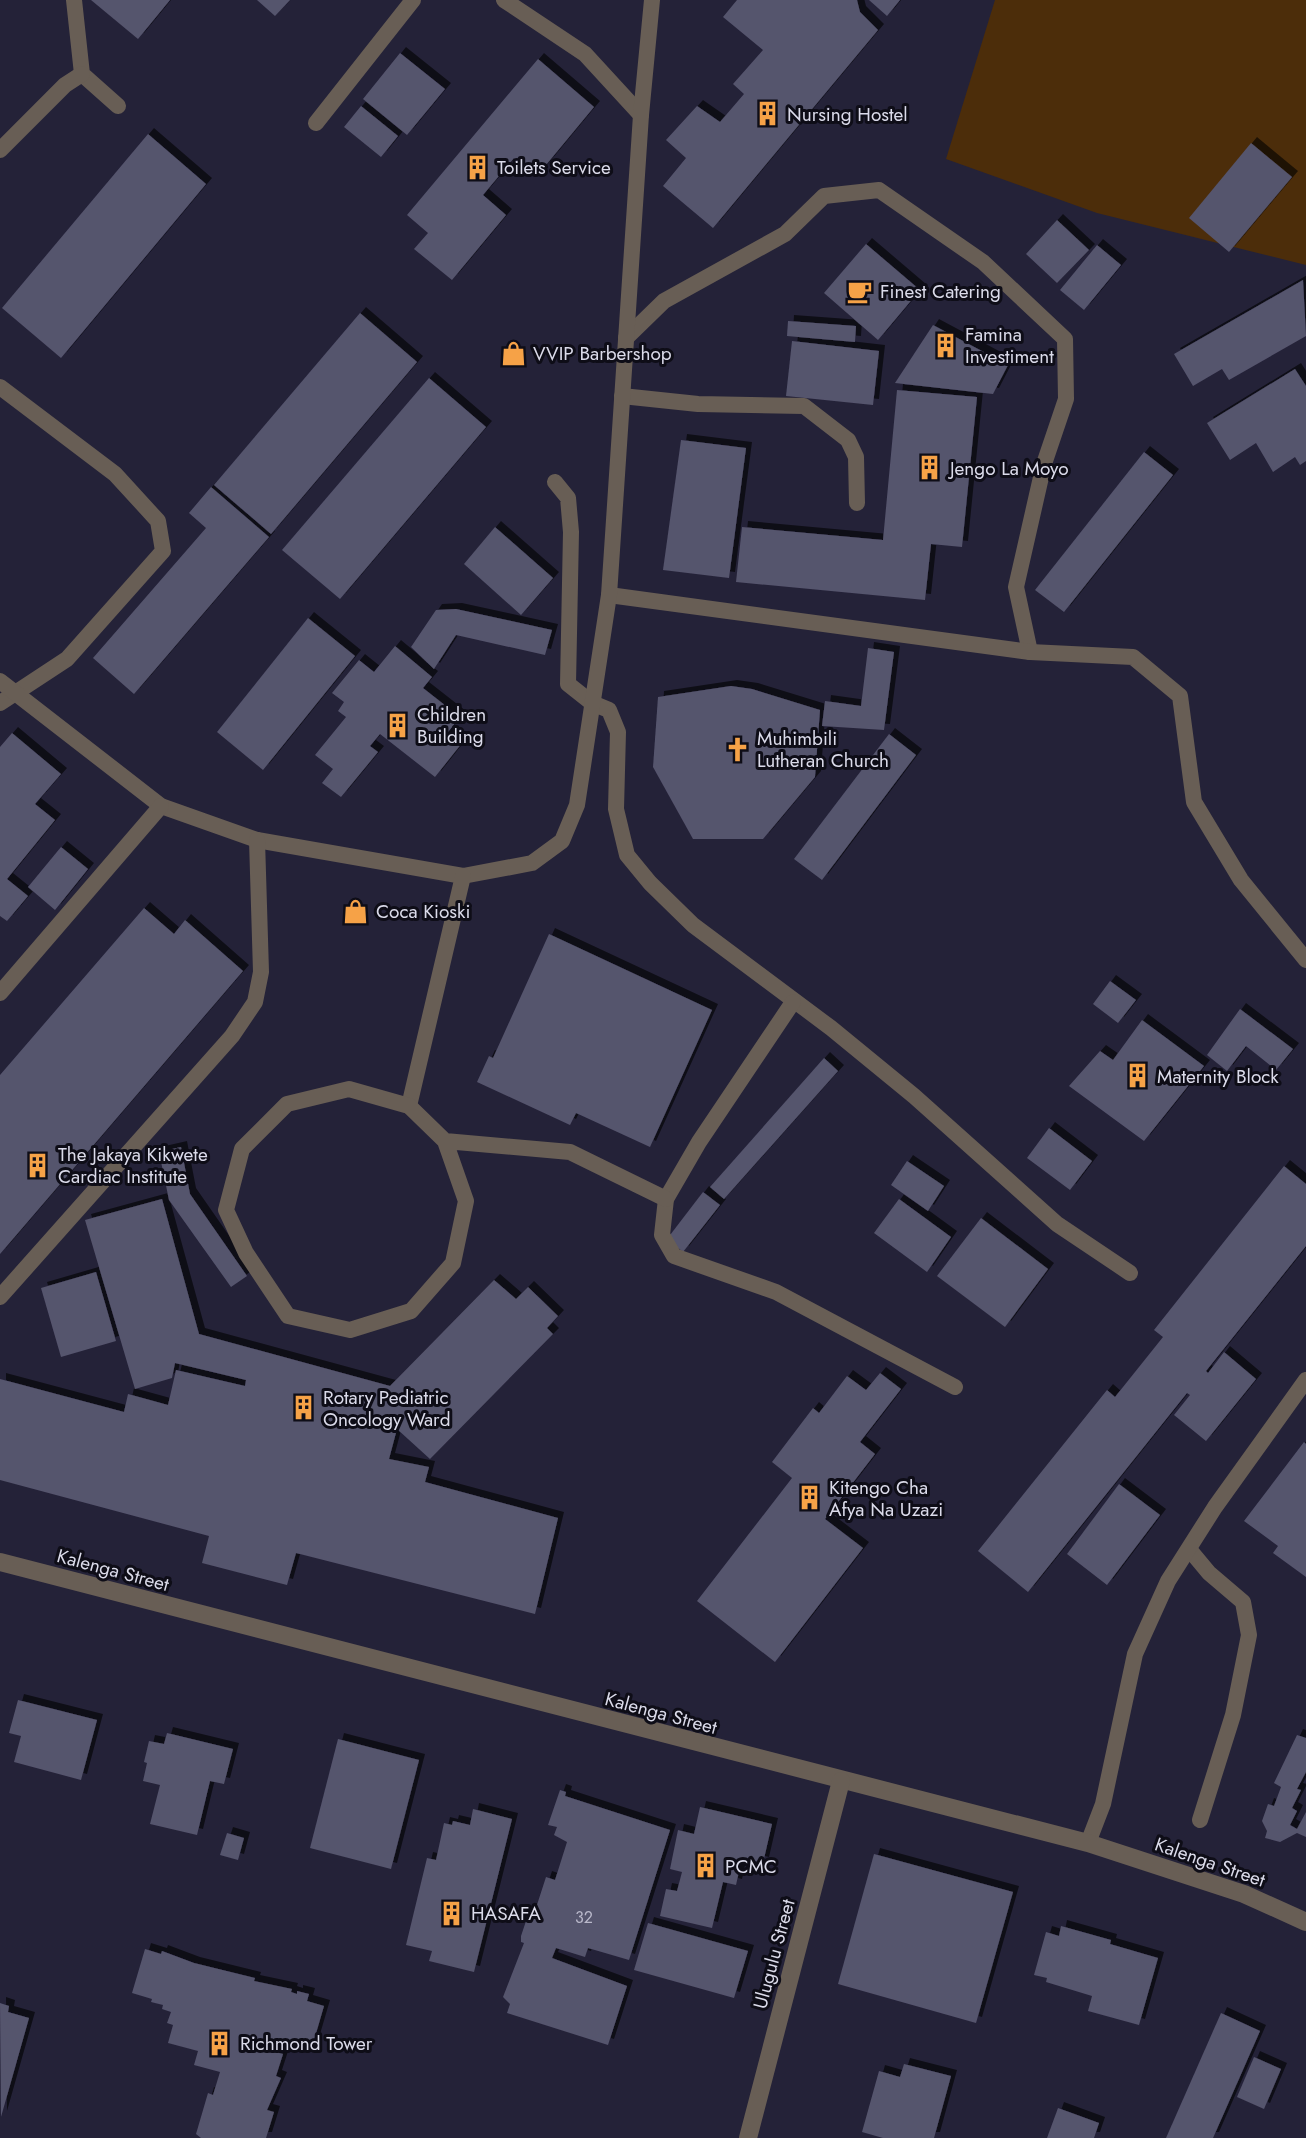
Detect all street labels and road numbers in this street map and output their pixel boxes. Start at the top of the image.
street label: Kalenga Street [54,1542,172,1598]
street label: Kalenga Street [602,1685,720,1741]
street label: Kalenga Street [1151,1831,1269,1894]
street label: Ulugulu Street [746,1896,802,2012]

